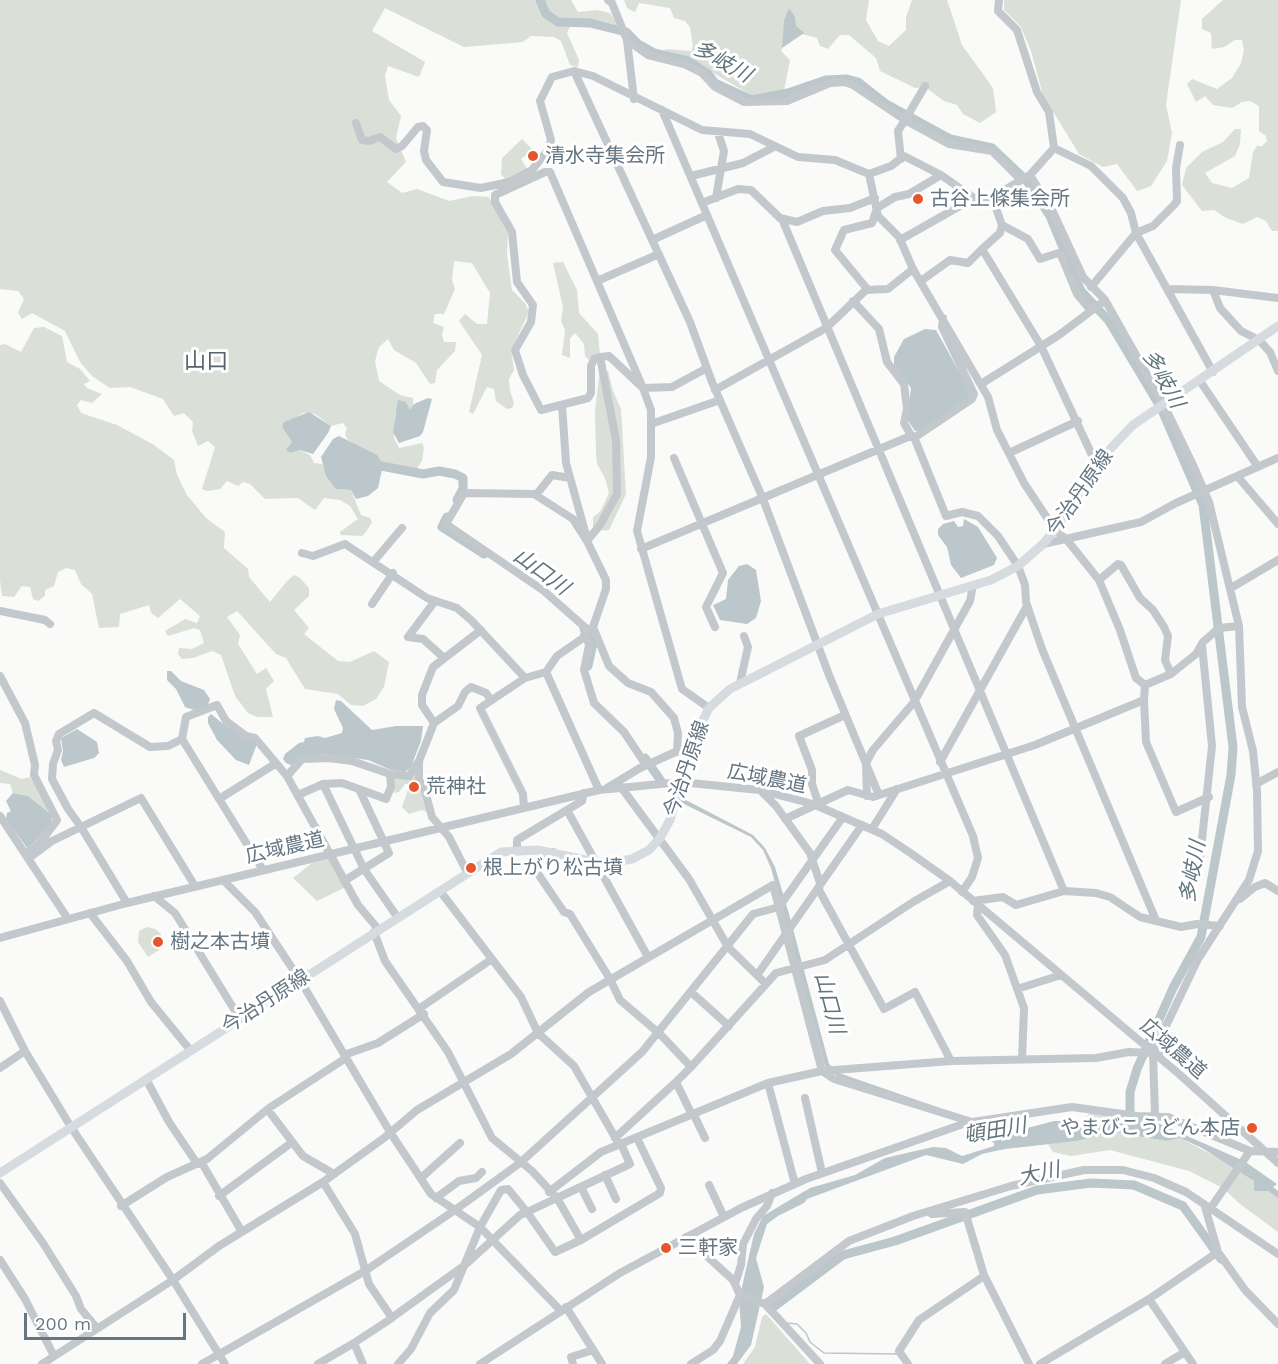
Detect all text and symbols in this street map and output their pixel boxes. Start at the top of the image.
water label: 多岐川 [688,36,756,88]
place label: 清水寺集会所 [545,144,665,168]
marker: 清水寺集会所 [526,149,540,163]
place label: 古谷上條集会所 [930,187,1070,211]
marker: 古谷上條集会所 [911,192,925,206]
water label: 多岐川 [1137,345,1189,413]
district label: 山口 [184,349,228,375]
street label: 今治丹原線 [1041,445,1119,541]
water label: 山口川 [508,543,574,601]
street label: 今治丹原線 [659,718,715,820]
street label: 広域農道 [725,760,809,798]
place label: 荒神社 [426,775,486,799]
marker: 荒神社 [407,780,421,794]
street label: 広域農道 [243,827,327,869]
water label: 多岐川 [1175,839,1211,905]
place label: 根上がり松古墳 [483,856,623,880]
marker: 根上がり松古墳 [464,861,478,875]
place label: 樹之本古墳 [170,930,270,954]
marker: 樹之本古墳 [151,935,165,949]
street label: 今治丹原線 [218,965,314,1039]
water label: 山口川 [809,969,849,1037]
street label: 広域農道 [1135,1014,1211,1084]
water label: 頓田川 [962,1113,1028,1149]
place label: やまびこうどん本店 [1060,1116,1240,1140]
marker: やまびこうどん本店 [1245,1121,1259,1135]
water label: 大川 [1016,1157,1062,1191]
place label: 三軒家 [678,1236,738,1260]
marker: 三軒家 [659,1241,673,1255]
scale bar [27,1301,189,1339]
text: 200 m [35,1313,91,1334]

